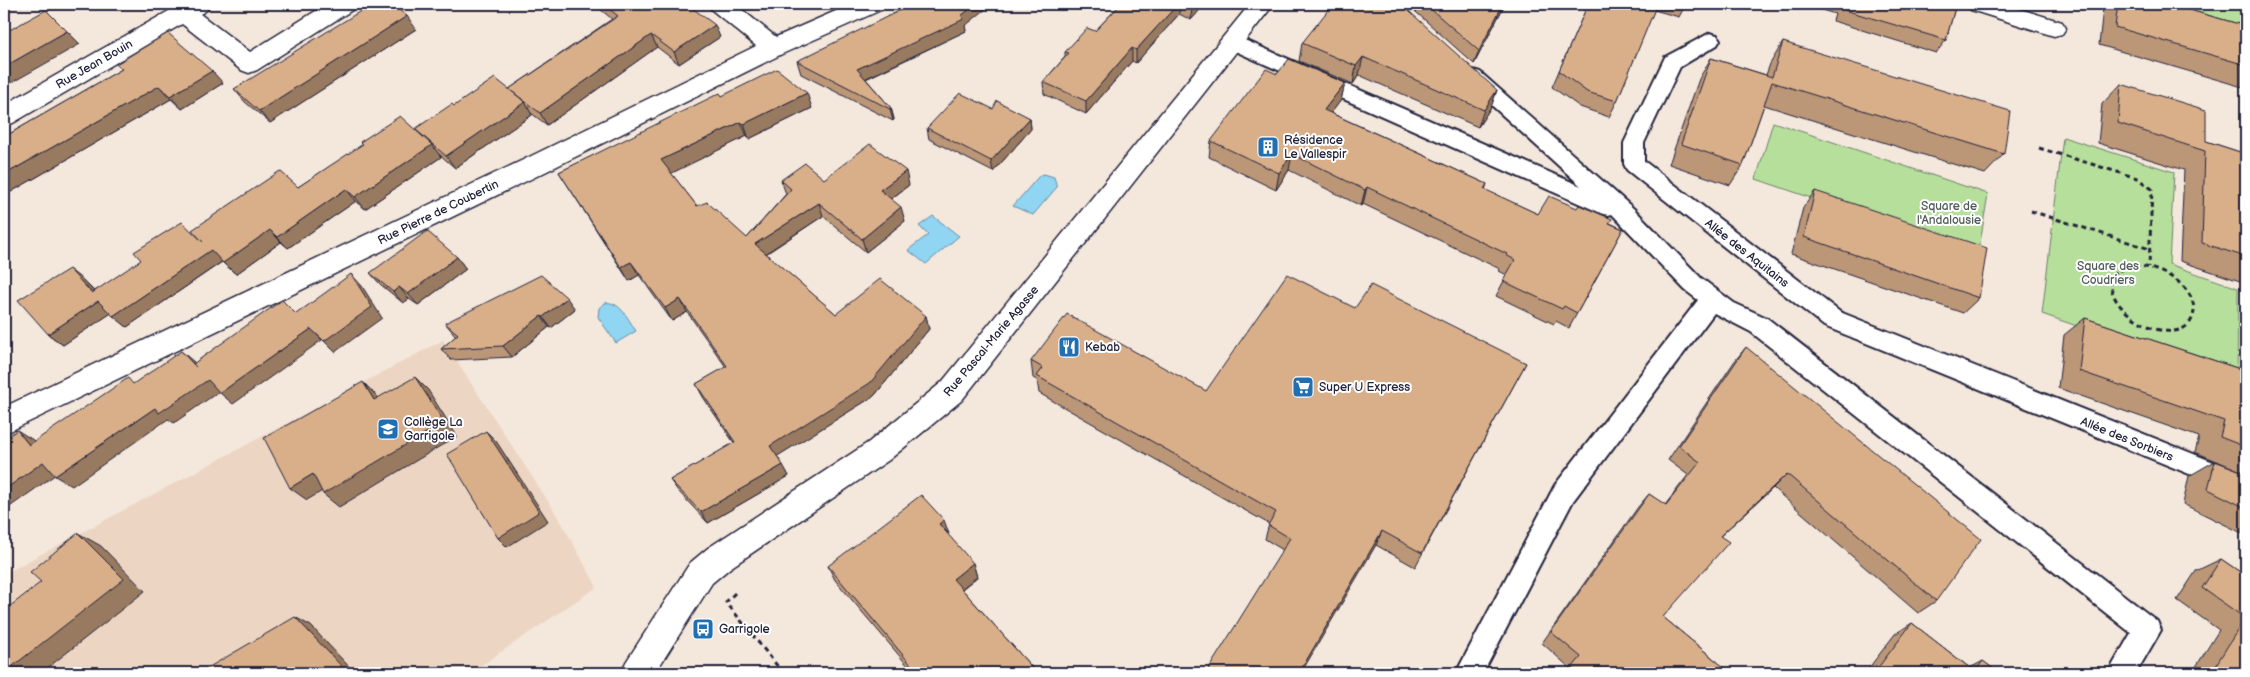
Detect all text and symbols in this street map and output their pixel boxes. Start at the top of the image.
street label: Rue Jean Bouin [53,36,135,92]
place label: Résidence Le Vallespir [1284,133,1347,162]
building icon: Résidence Le Vallespir [1256,135,1280,159]
street label: Rue Pierre de Coubertin [375,177,501,248]
park label: Square de l'Andalousie [1917,199,1981,228]
street label: Allée des Aquitains [1702,216,1792,291]
park label: Square des Coudriers [2077,259,2139,288]
street label: Rue Pascal-Marie Agasse [941,283,1042,400]
restaurant icon: Kebab [1057,335,1081,359]
place label: Kebab [1085,340,1120,355]
supermarket icon: Super U Express [1291,375,1315,399]
place label: Super U Express [1319,380,1410,395]
street label: Allée des Sorbiers [2078,414,2175,465]
place label: Collège La Garrigole [404,415,463,444]
school or university icon: Collège La Garrigole [376,417,400,441]
bus stop icon: Garrigole [691,617,715,641]
place label: Garrigole [719,622,770,637]

